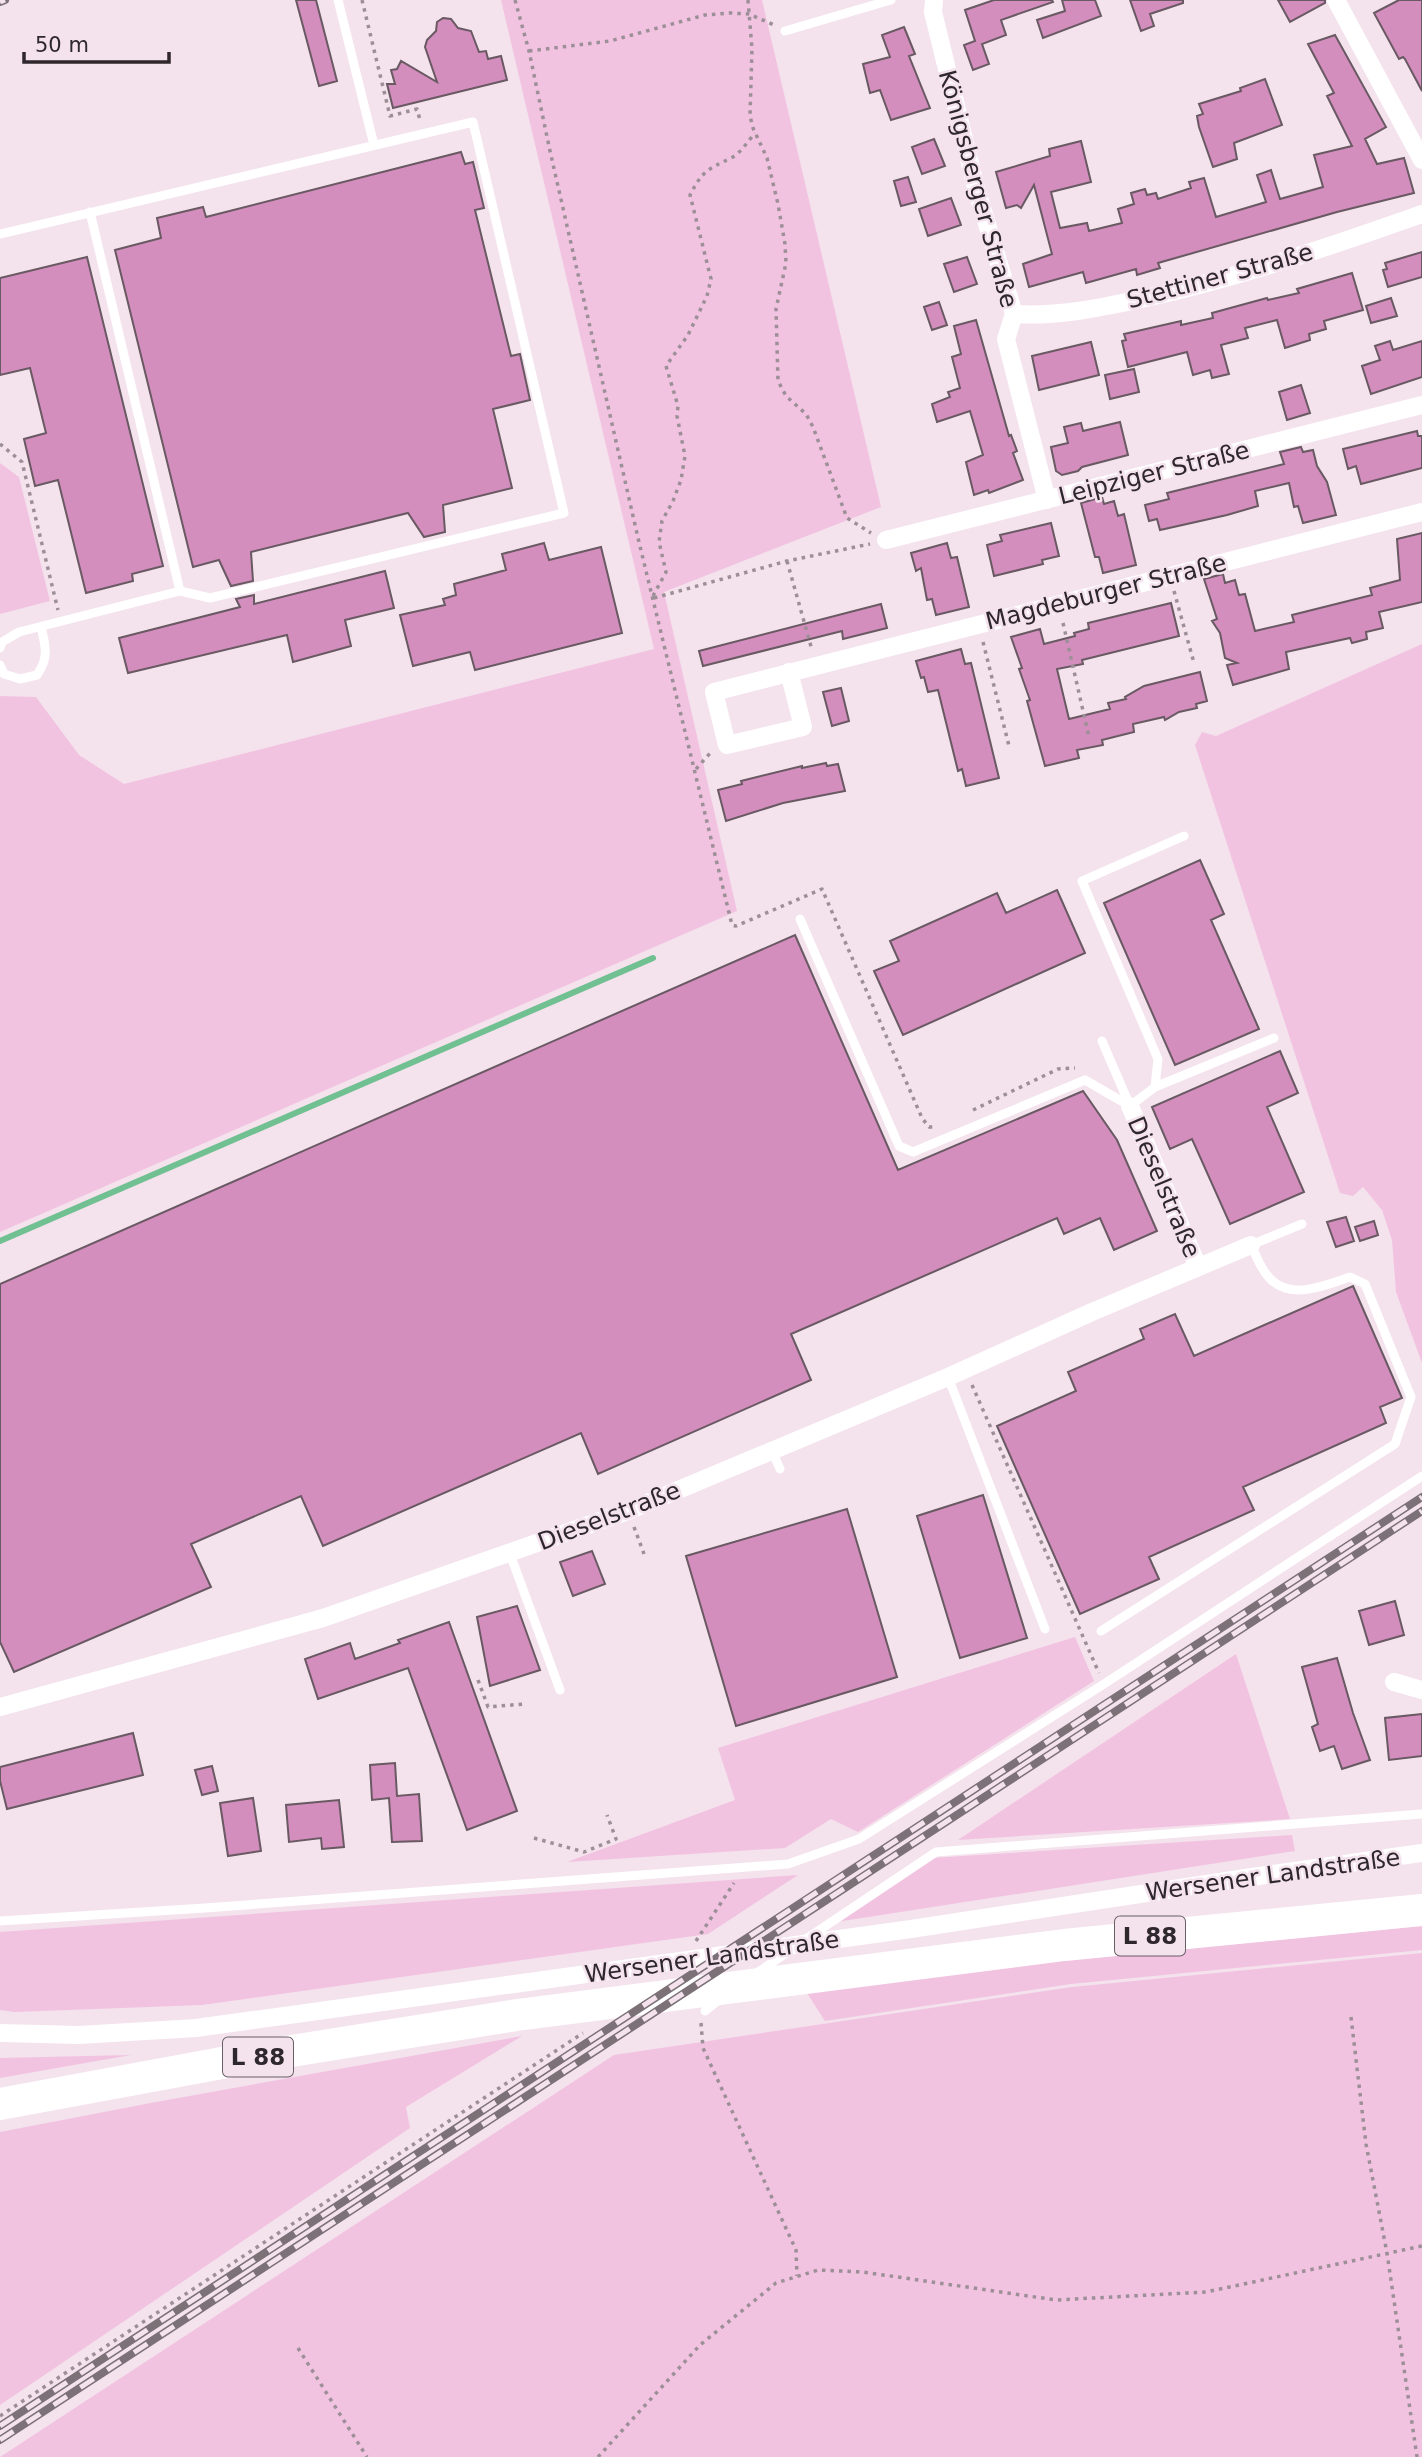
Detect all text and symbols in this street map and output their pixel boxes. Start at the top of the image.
scale bar [24,21,170,65]
text: 50 m [35,33,89,57]
street label: Königsberger Straße [933,67,1023,311]
street label: Stettiner Straße [1124,238,1316,314]
street label: Leipziger Straße [1056,436,1252,510]
street label: Magdeburger Straße [983,549,1229,635]
street label: Dieselstraße [1122,1112,1206,1262]
street label: Dieselstraße [534,1476,684,1556]
street label: Wersener Landstraße [1144,1843,1402,1907]
road number: L 88 [1115,1916,1185,1955]
street label: Wersener Landstraße [583,1925,841,1989]
road number: L 88 [223,2038,293,2076]

